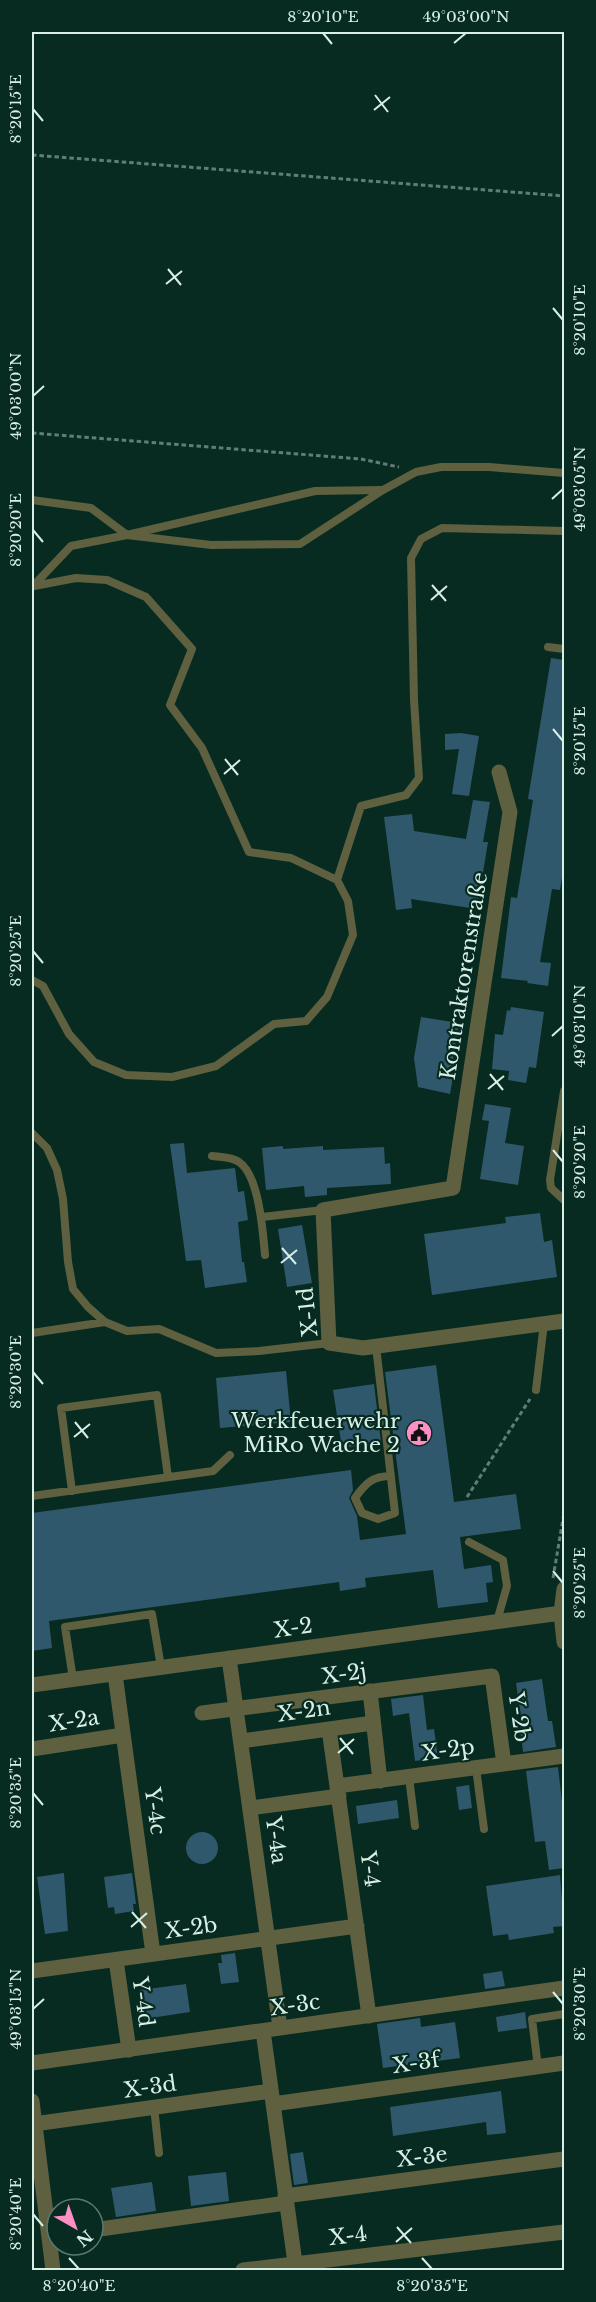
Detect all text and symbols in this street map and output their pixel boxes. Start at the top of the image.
text: 8°20'10"E [287,7,359,26]
text: 49°03'00"N [422,7,510,26]
text: 8°20'15"E [6,74,25,144]
text: 8°20'10"E [570,284,589,356]
text: 49°03'00"N [6,352,25,440]
text: 49°03'05"N [570,446,589,532]
text: 8°20'20"E [6,493,25,567]
text: 8°20'15"E [570,706,589,776]
street label: Kontraktorenstraße [435,870,493,1082]
text: 8°20'25"E [6,915,25,987]
text: 49°03'10"N [570,984,589,1068]
text: 8°20'20"E [570,1125,589,1199]
street label: X-1d [292,1286,324,1338]
text: 8°20'30"E [6,1335,25,1409]
place label: Werkfeuerwehr MiRo Wache 2 [230,1408,400,1458]
public building icon: Werkfeuerwehr MiRo Wache 2 [404,1418,434,1448]
text: 8°20'25"E [570,1547,589,1619]
street label: X-2 [272,1612,314,1644]
street label: X-2j [320,1658,368,1690]
street label: Y-2b [502,1689,535,1744]
street label: X-2n [276,1694,332,1728]
street label: X-2a [47,1704,101,1738]
street label: X-2p [420,1733,476,1767]
text: 8°20'35"E [6,1757,25,1829]
street label: Y-4c [139,1785,171,1836]
street label: Y-4a [260,1814,292,1866]
street label: Y-4 [354,1848,385,1889]
street label: X-2b [163,1911,219,1945]
text: 8°20'30"E [570,1967,589,2041]
text: 49°03'15"N [6,1968,25,2050]
street label: Y-4d [126,1974,159,2029]
street label: X-3c [268,1989,322,2021]
street label: X-3f [391,2046,444,2079]
street label: X-3d [122,2070,178,2104]
street label: X-3e [395,2141,449,2173]
text: 8°20'40"E [6,2178,25,2250]
north arrow [45,2197,105,2257]
street label: X-4 [327,2221,369,2251]
text: N [72,2226,97,2251]
text: 8°20'40"E [43,2276,115,2295]
text: 8°20'35"E [396,2276,468,2295]

